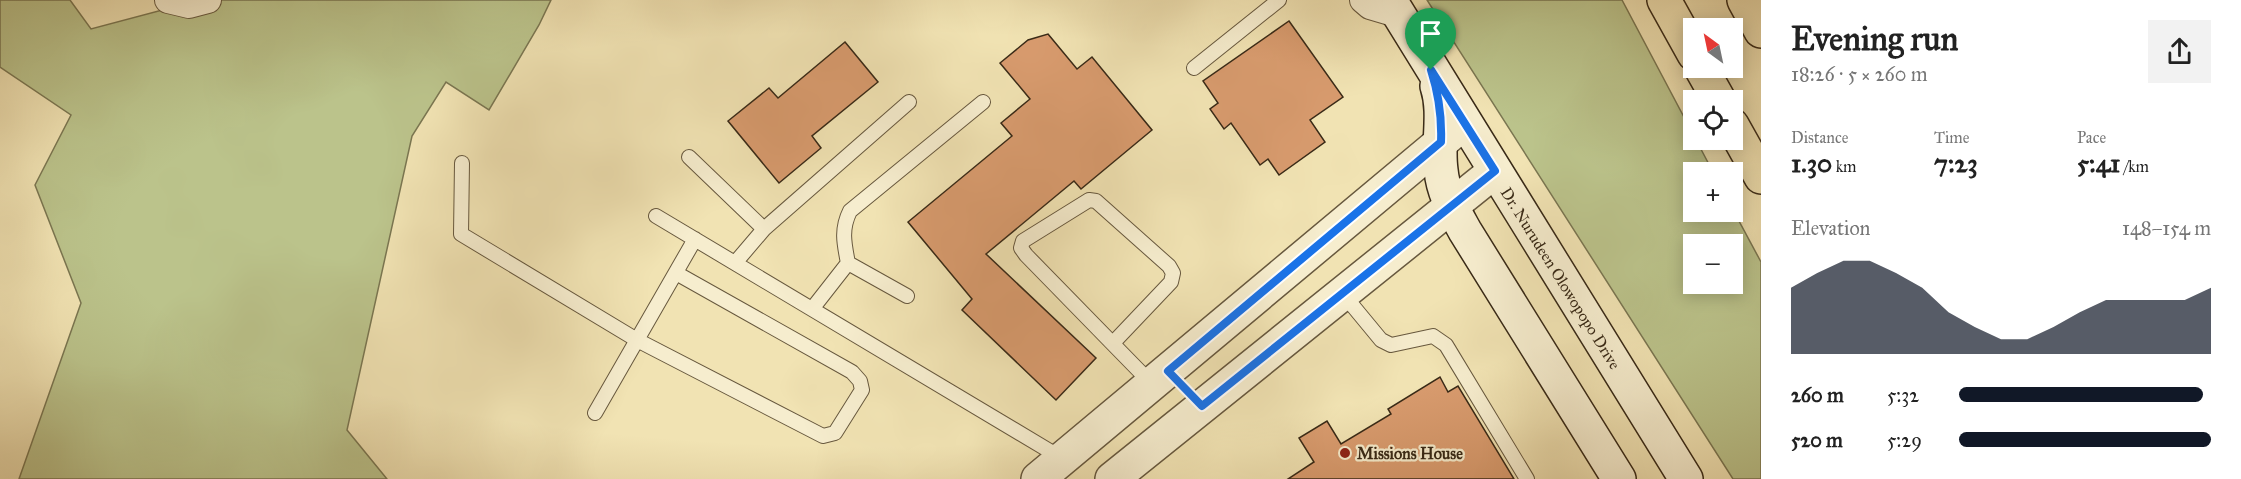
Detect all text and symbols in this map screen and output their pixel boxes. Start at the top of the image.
pin [1405,8,1456,70]
icon: arrive [1414,17,1447,50]
north arrow [1683,18,1743,78]
map controls [1683,18,1743,294]
text: Evening run [1791,19,1958,59]
button: share [2148,20,2211,83]
text: 18:26 · 5 × 260 m [1791,62,1928,86]
button: locate [1683,90,1743,150]
text: Distance [1791,128,1848,147]
text: Time [1934,128,1969,147]
text: Pace [2077,128,2106,147]
text: 1.30 [1791,147,1832,179]
text: 7:23 [1934,147,1978,179]
text: 5:41 [2077,147,2120,179]
text: km [1832,157,1857,176]
text: /km [2120,157,2149,176]
button: + [1683,162,1743,222]
street label: Dr. Nurudeen Olowopopo Drive [1497,184,1625,373]
text: Elevation [1791,216,1870,240]
text: 148–154 m [2122,216,2211,240]
button: − [1683,234,1743,294]
text: 260 m [1791,383,1844,407]
text: 5:32 [1887,383,1919,407]
text: 520 m [1791,428,1843,452]
text: 5:29 [1887,428,1922,452]
place label: Missions House [1357,444,1463,463]
marker: Missions House [1338,446,1352,460]

